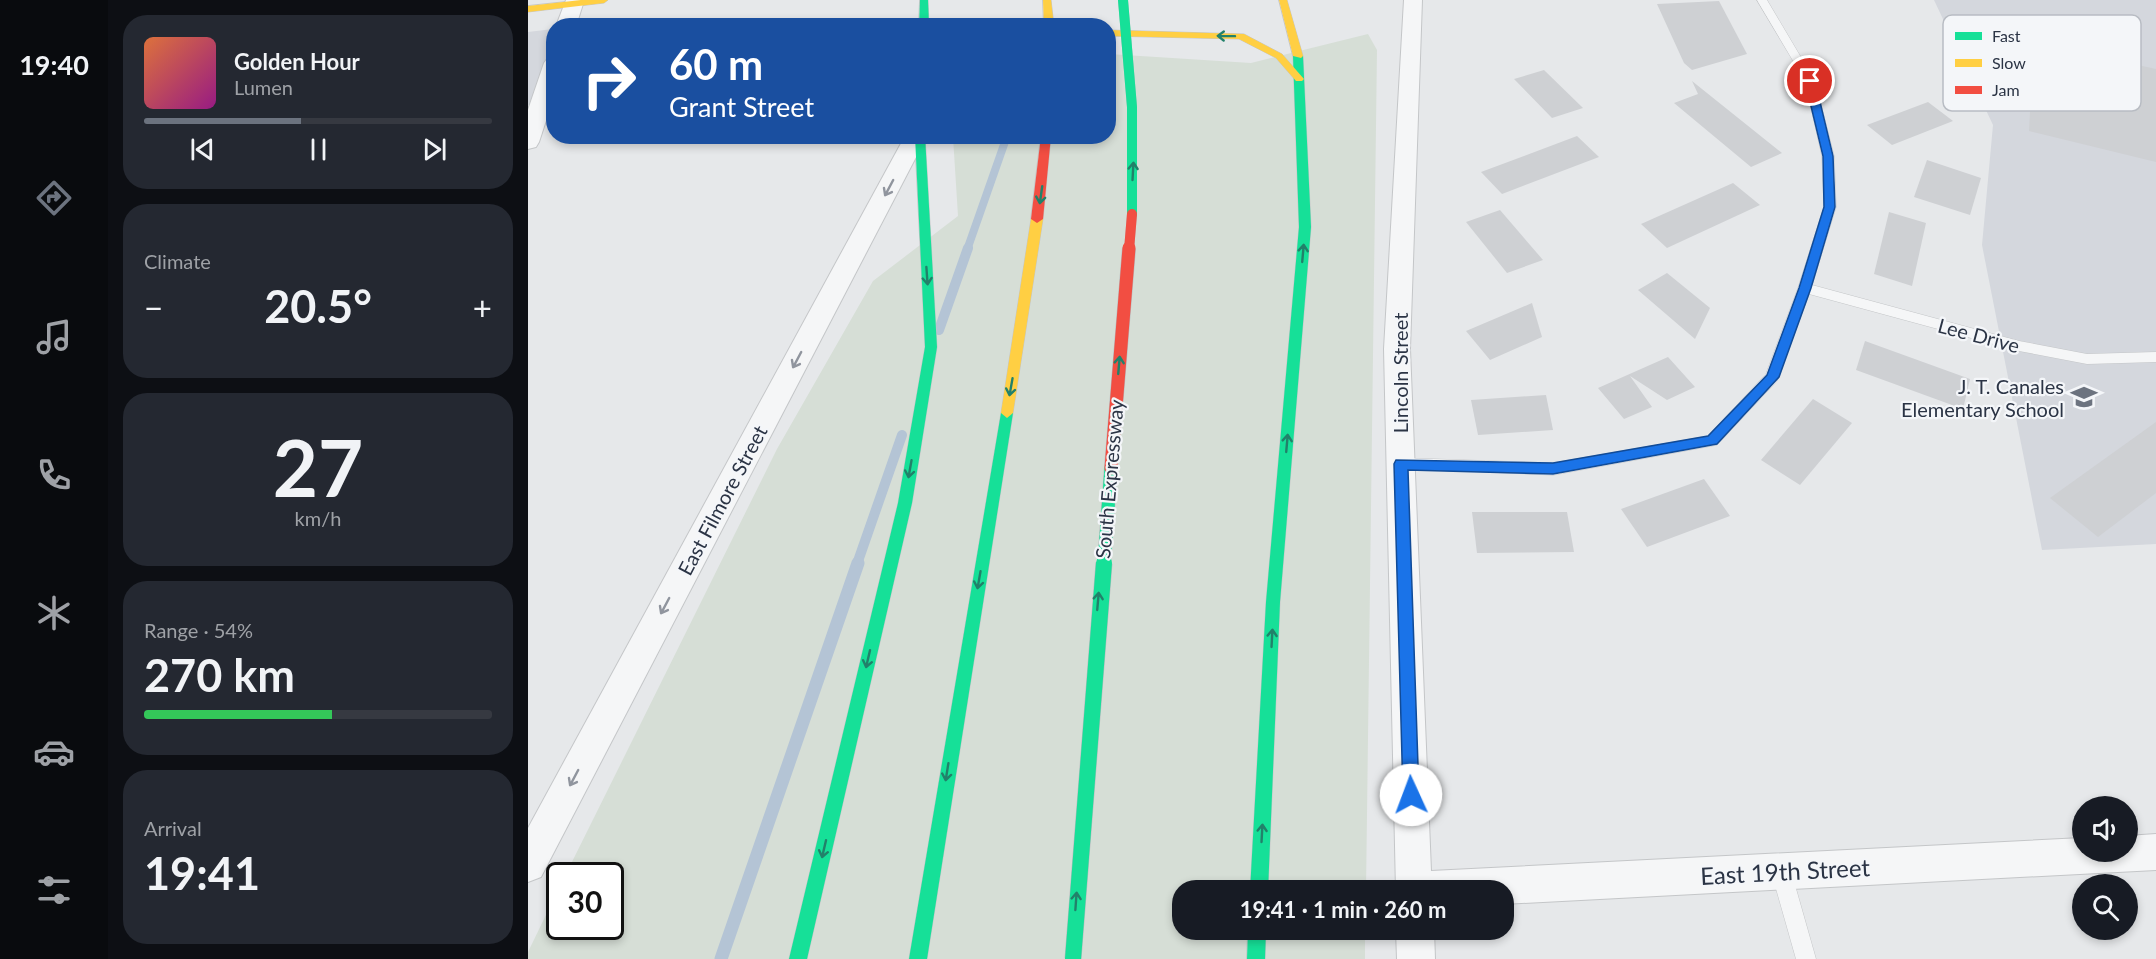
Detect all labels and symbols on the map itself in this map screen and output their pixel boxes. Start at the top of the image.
legend [1943,15,2141,111]
text: Fast [1992,26,2021,45]
one-way arrow [1216,30,1236,42]
text: Slow [1992,53,2026,72]
pin [1784,55,1835,106]
text: Jam [1992,80,2020,99]
one-way arrow [1127,161,1138,181]
one-way arrow [883,179,895,196]
one-way arrow [1035,184,1046,204]
one-way arrow [1298,243,1309,263]
one-way arrow [921,265,932,285]
street label: Lincoln Street [1388,313,1412,433]
street label: Lee Drive [1936,313,2022,357]
one-way arrow [791,351,803,368]
one-way arrow [1114,356,1125,376]
place label: J. T. Canales Elementary School [1901,374,2064,421]
one-way arrow [1006,377,1017,397]
school or university icon: J. T. Canales Elementary School [2069,382,2099,412]
street label: South Expressway [1090,398,1128,560]
street label: East Filmore Street [672,421,772,579]
one-way arrow [1282,434,1293,454]
one-way arrow [905,458,916,478]
one-way arrow [973,569,984,589]
one-way arrow [1093,592,1104,612]
one-way arrow [659,597,671,615]
one-way arrow [1266,628,1277,648]
one-way arrow [862,649,873,668]
one-way arrow [941,762,952,781]
position arrow [1379,763,1443,827]
one-way arrow [568,769,580,786]
one-way arrow [1257,823,1268,843]
one-way arrow [817,839,829,858]
street label: East 19th Street [1699,852,1871,890]
speed limit sign: 30 [546,862,624,940]
one-way arrow [1071,891,1082,911]

